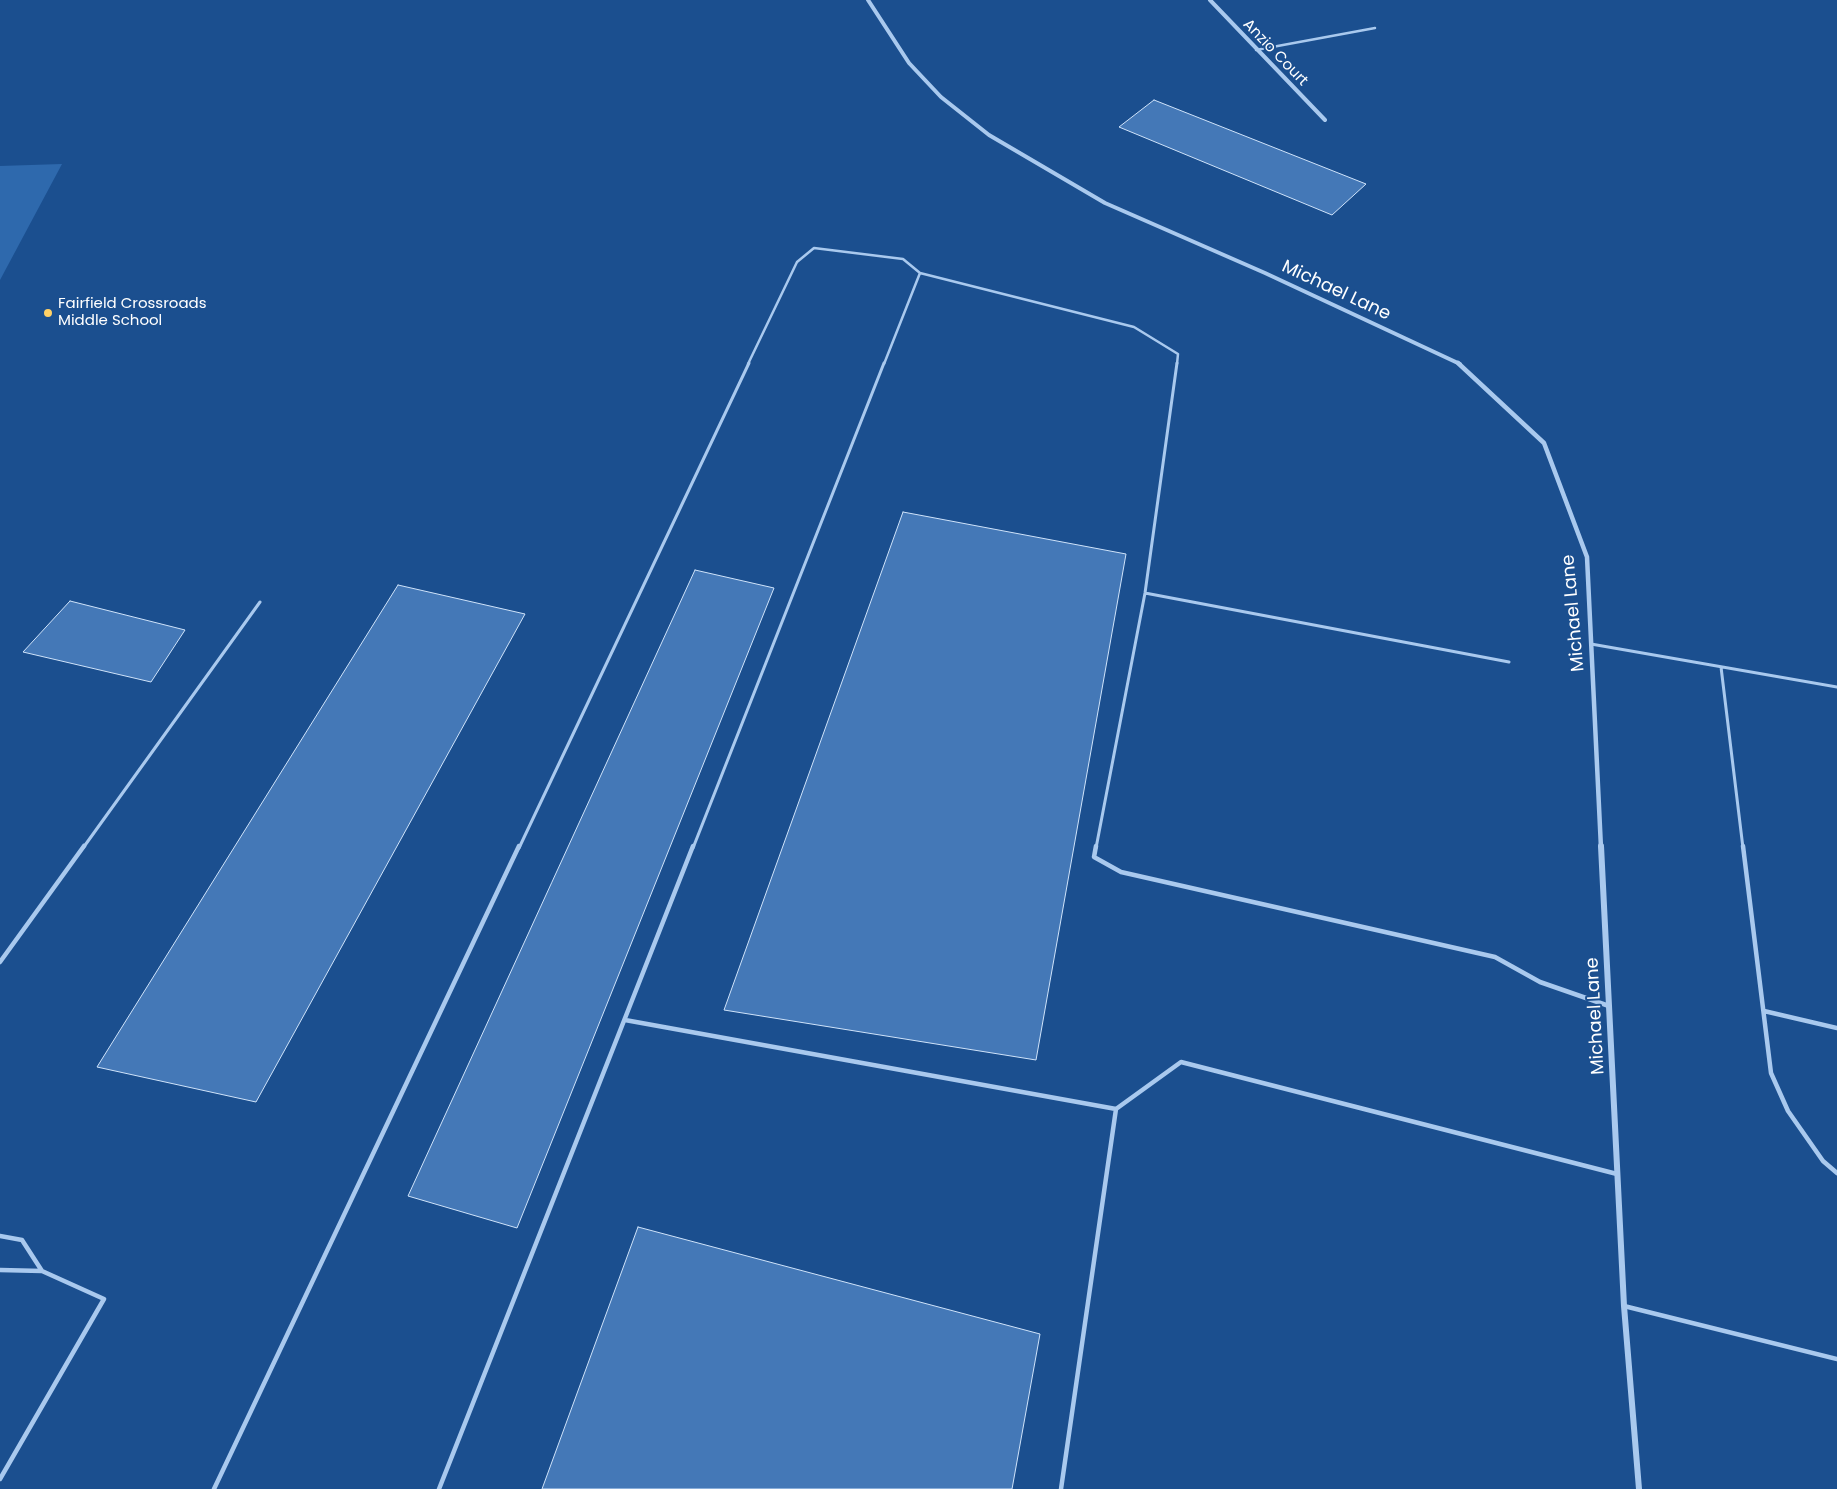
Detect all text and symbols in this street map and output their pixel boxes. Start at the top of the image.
street label: Anzio Court [1239,16,1311,90]
street label: Michael Lane [1278,256,1394,326]
place label: Fairfield Crossroads Middle School [58,295,206,330]
marker: Fairfield Crossroads Middle School [42,307,54,319]
street label: Michael Lane [1558,554,1590,672]
street label: Michael Lane [1582,957,1610,1075]

